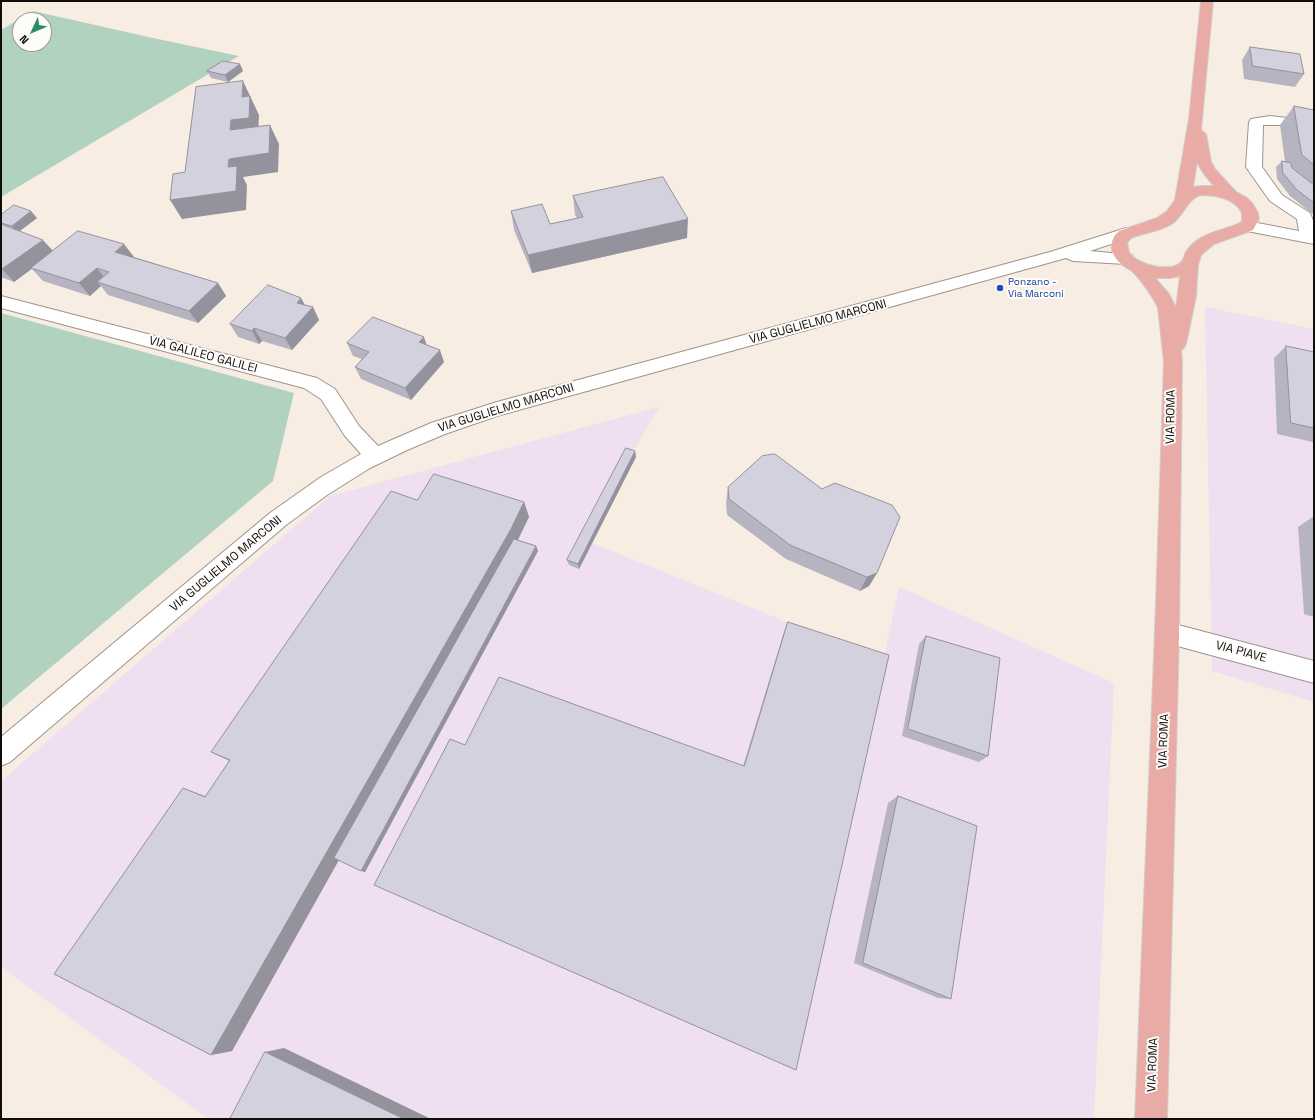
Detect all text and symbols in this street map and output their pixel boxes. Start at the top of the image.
north arrow [12,12,52,52]
text: N [16,32,32,47]
place label: Ponzano - Via Marconi [1008,276,1064,300]
marker: Ponzano - Via Marconi [995,283,1005,293]
street label: VIA GUGLIELMO MARCONI [748,297,888,347]
street label: VIA GALILEO GALILEI [147,334,259,376]
street label: VIA GUGLIELMO MARCONI [436,380,576,436]
street label: VIA ROMA [1163,390,1179,444]
street label: VIA GUGLIELMO MARCONI [167,513,285,615]
street label: VIA PIAVE [1214,638,1268,666]
street label: VIA ROMA [1156,713,1172,769]
street label: VIA ROMA [1145,1037,1161,1093]

